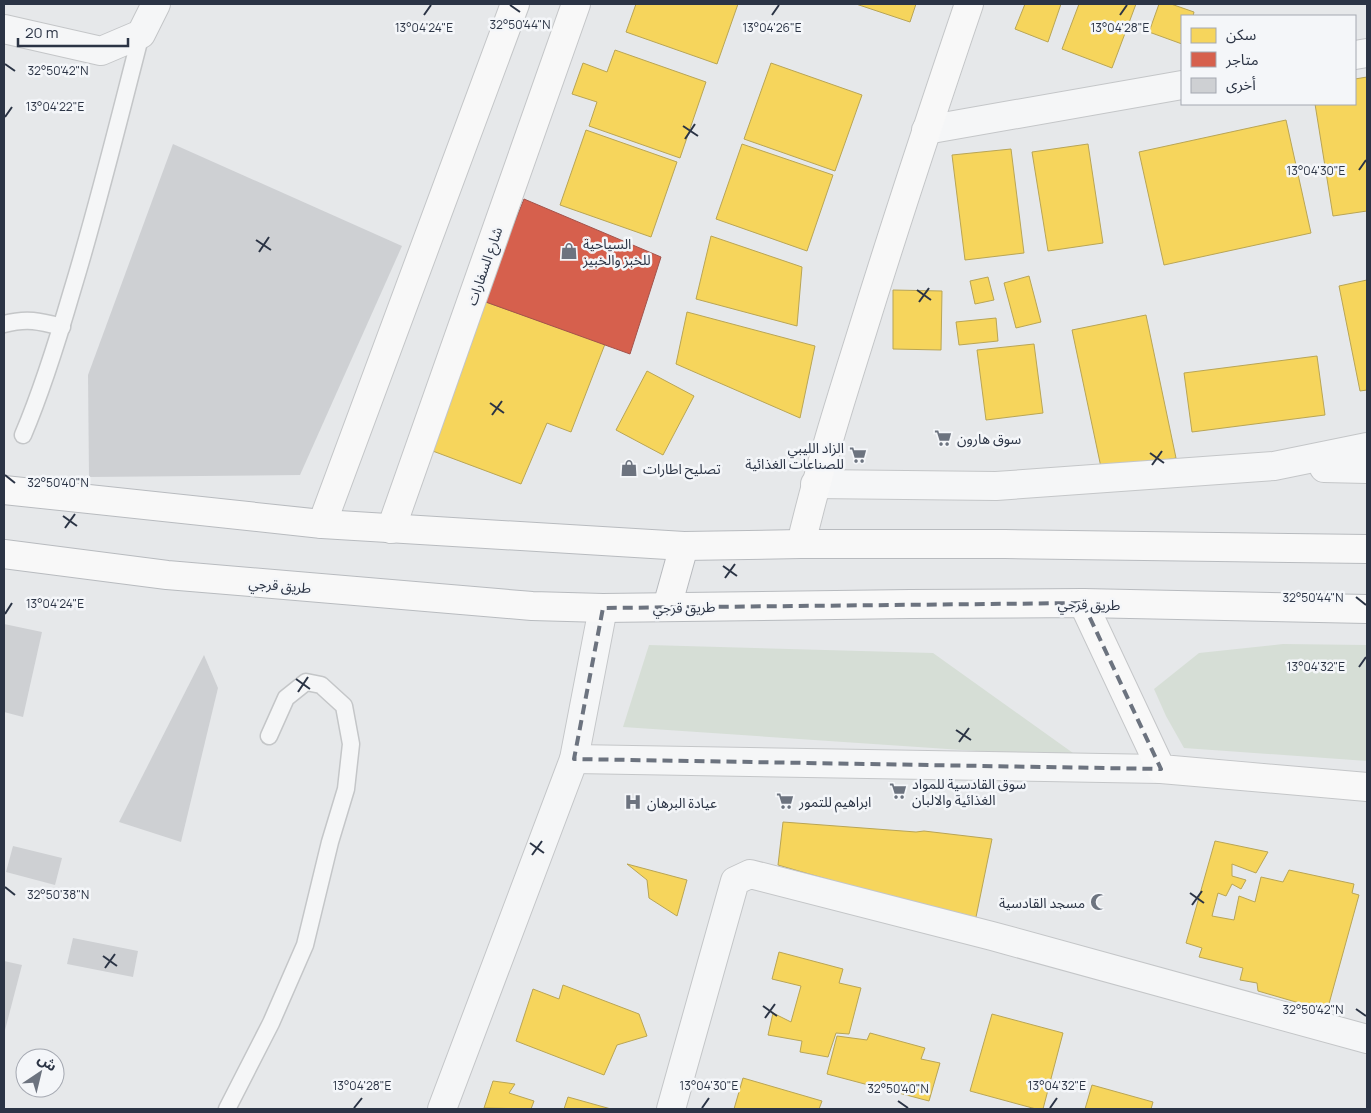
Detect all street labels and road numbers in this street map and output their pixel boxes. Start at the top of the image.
street label: شارع السفارات [462,224,508,309]
street label: طريق قرجي [248,573,312,599]
street label: طريق قرجي [1057,594,1121,616]
street label: طريق قرجي [652,597,716,619]

